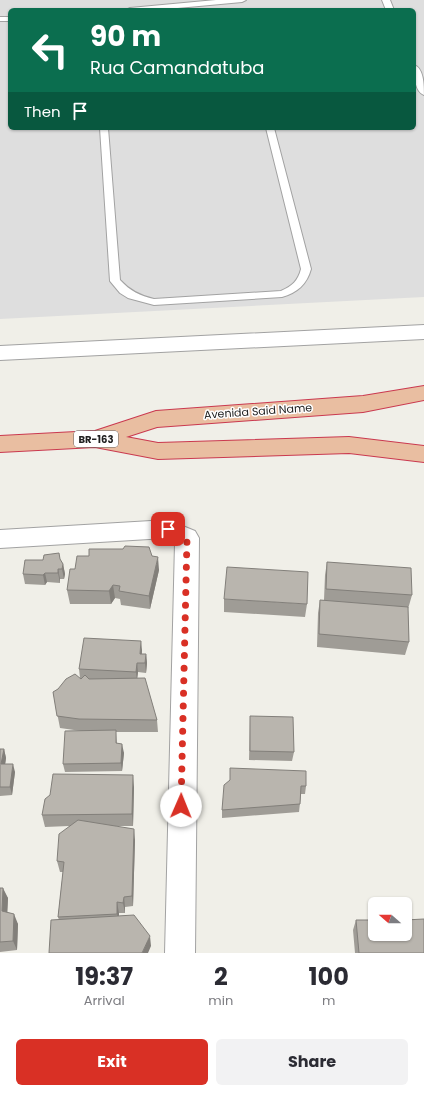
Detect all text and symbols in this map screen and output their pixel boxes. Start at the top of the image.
text: 90 m [90,17,161,56]
icon: left [24,24,76,76]
text: Rua Camandatuba [90,55,264,80]
icon: arrive [69,100,91,122]
text: Then [24,101,61,122]
street label: Avenida Said Name [203,399,313,423]
road number: BR-163 [74,431,118,447]
pin [151,512,185,546]
icon: arrive [157,518,179,540]
position arrow [160,785,202,827]
north arrow [368,897,412,941]
map controls [368,897,412,941]
text: 19:37 [75,960,133,993]
text: 2 [214,960,228,993]
text: 100 [308,960,349,993]
text: Arrival [84,991,125,1010]
text: min [208,991,233,1010]
text: m [322,991,335,1010]
button: Exit [16,1039,208,1085]
button: Share [216,1039,408,1085]

